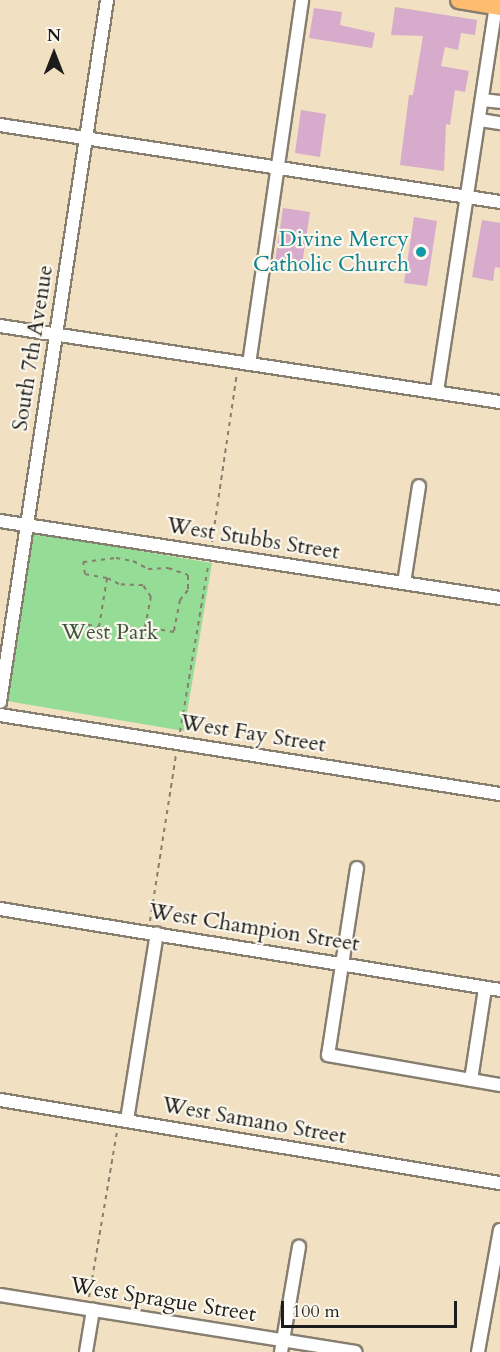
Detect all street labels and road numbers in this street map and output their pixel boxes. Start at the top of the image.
street label: South 7th Avenue [7,263,59,433]
street label: West Stubbs Street [165,512,341,566]
street label: West Fay Street [178,709,328,759]
street label: West Champion Street [147,898,361,958]
street label: West Samano Street [160,1092,348,1150]
street label: West Sprague Street [68,1272,258,1328]

